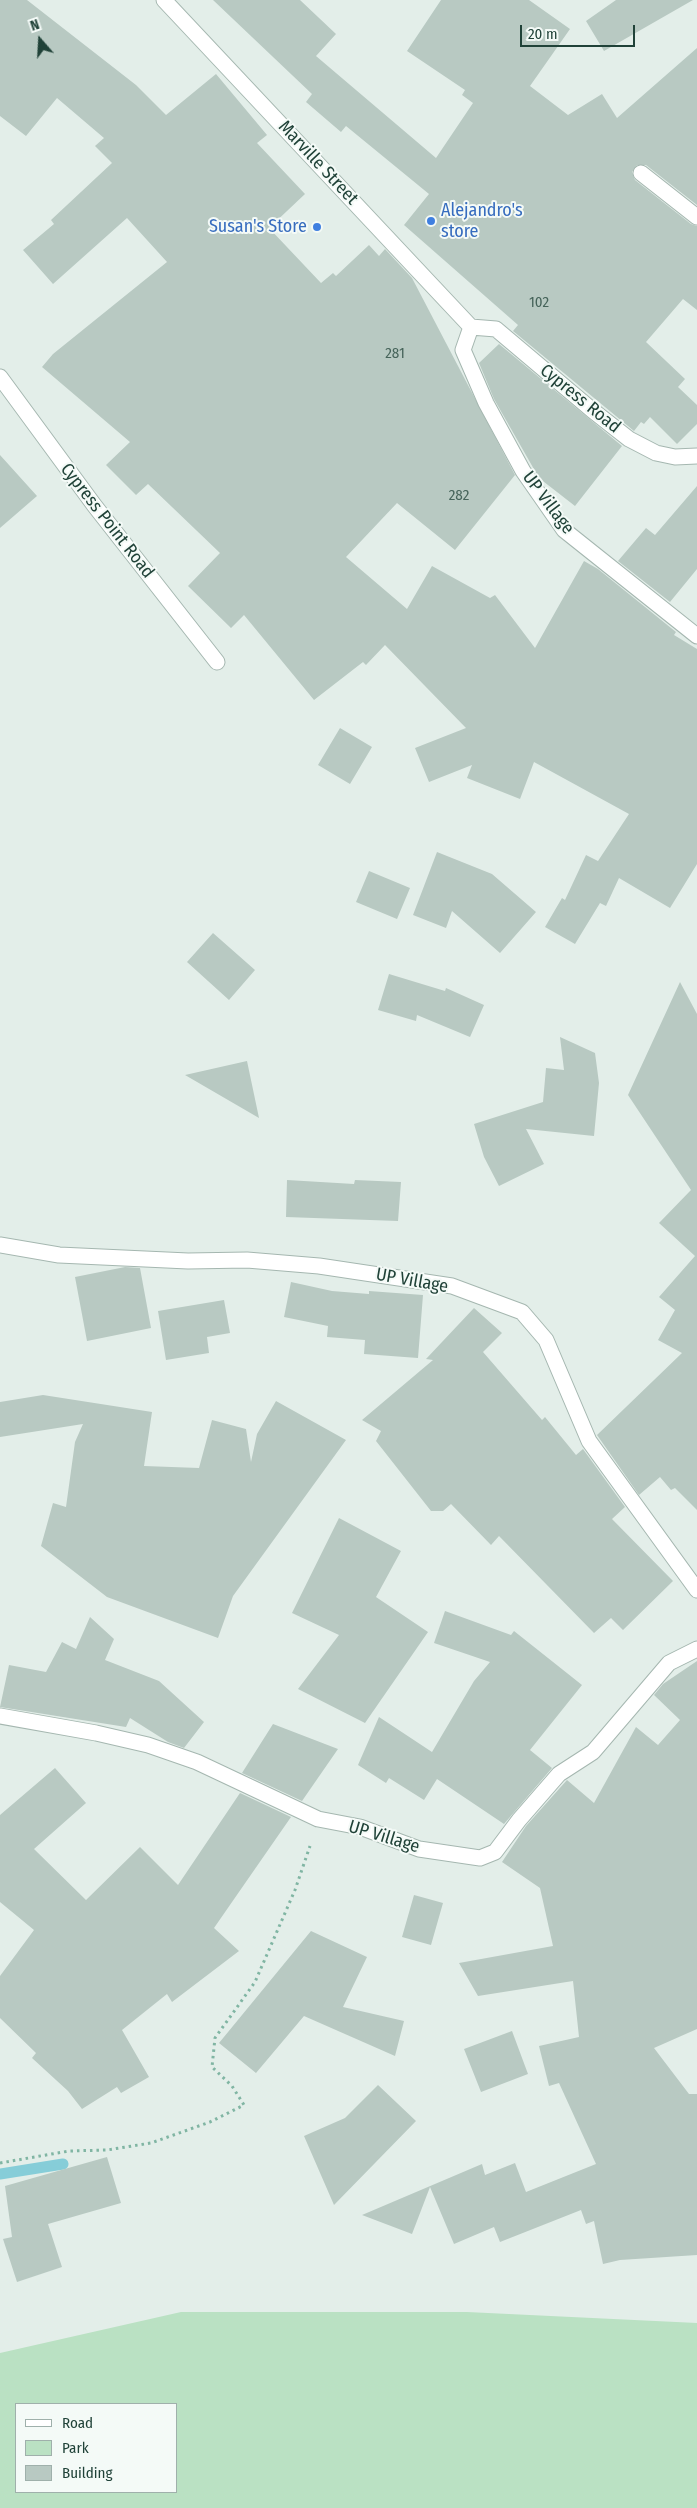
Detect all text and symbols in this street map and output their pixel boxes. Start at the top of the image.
north arrow [15,15,65,65]
scale bar [522,15,637,47]
text: N [28,16,42,35]
text: 20 m [528,25,558,43]
street label: Marville Street [274,116,362,210]
place label: Alejandro's store [441,200,523,242]
marker: Alejandro's store [425,215,437,227]
place label: Susan's Store [209,216,307,238]
marker: Susan's Store [311,221,323,233]
house number: 102 [529,294,549,312]
house number: 281 [385,345,405,363]
street label: Cypress Road [535,360,625,438]
street label: Cypress Point Road [55,459,159,583]
street label: UP Village [517,467,579,539]
house number: 282 [449,487,469,505]
street label: UP Village [374,1264,450,1298]
street label: UP Village [346,1816,422,1858]
legend [15,2403,178,2493]
text: Road [62,2414,93,2432]
text: Park [62,2439,89,2457]
text: Building [62,2464,113,2482]

